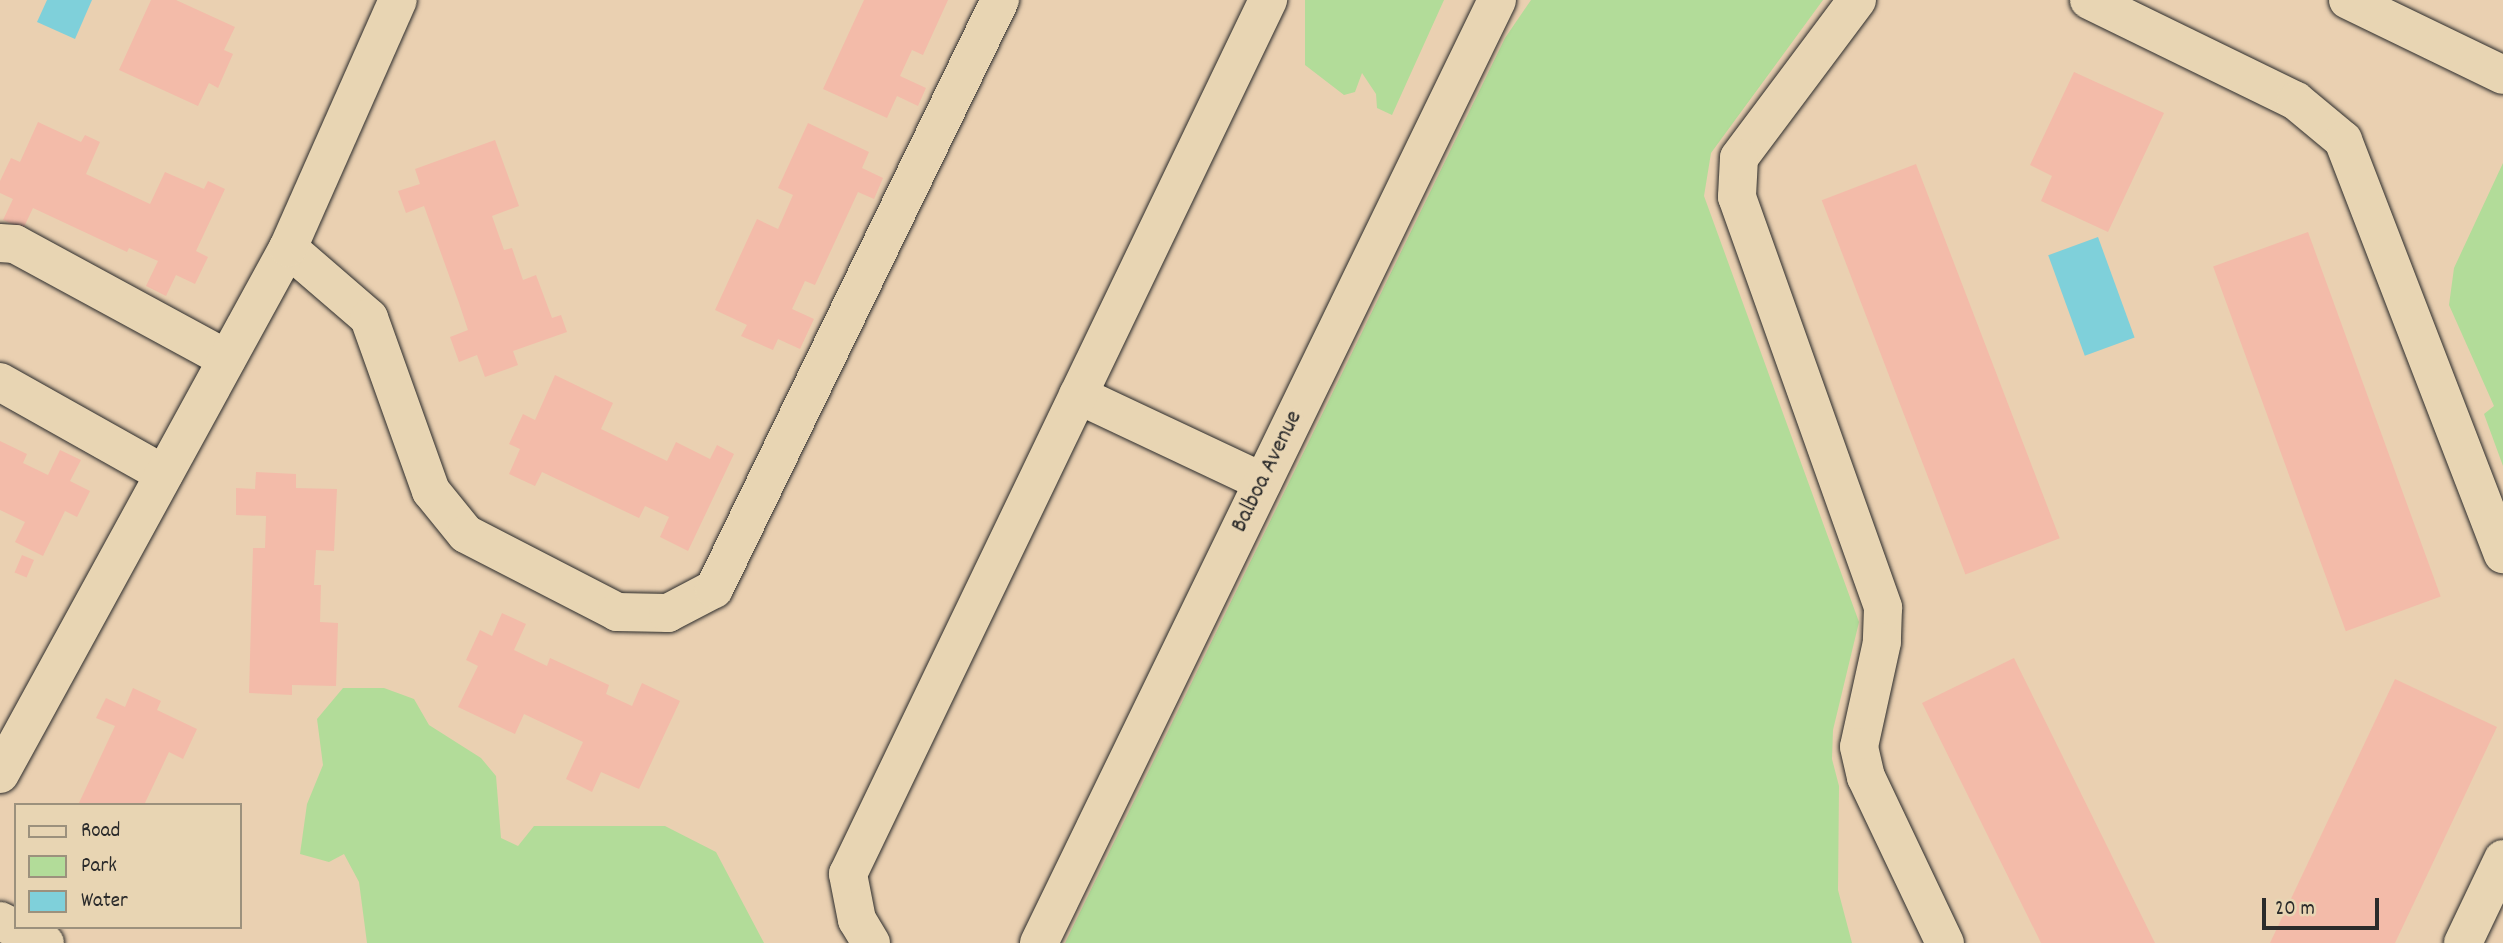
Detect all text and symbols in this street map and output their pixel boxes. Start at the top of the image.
street label: Balboa Avenue [1226,406,1310,538]
legend [14,803,242,929]
text: Road [81,817,120,847]
text: Park [81,852,117,882]
scale bar [2265,884,2382,928]
text: Water [81,887,128,917]
text: 20 m [2275,895,2315,925]

